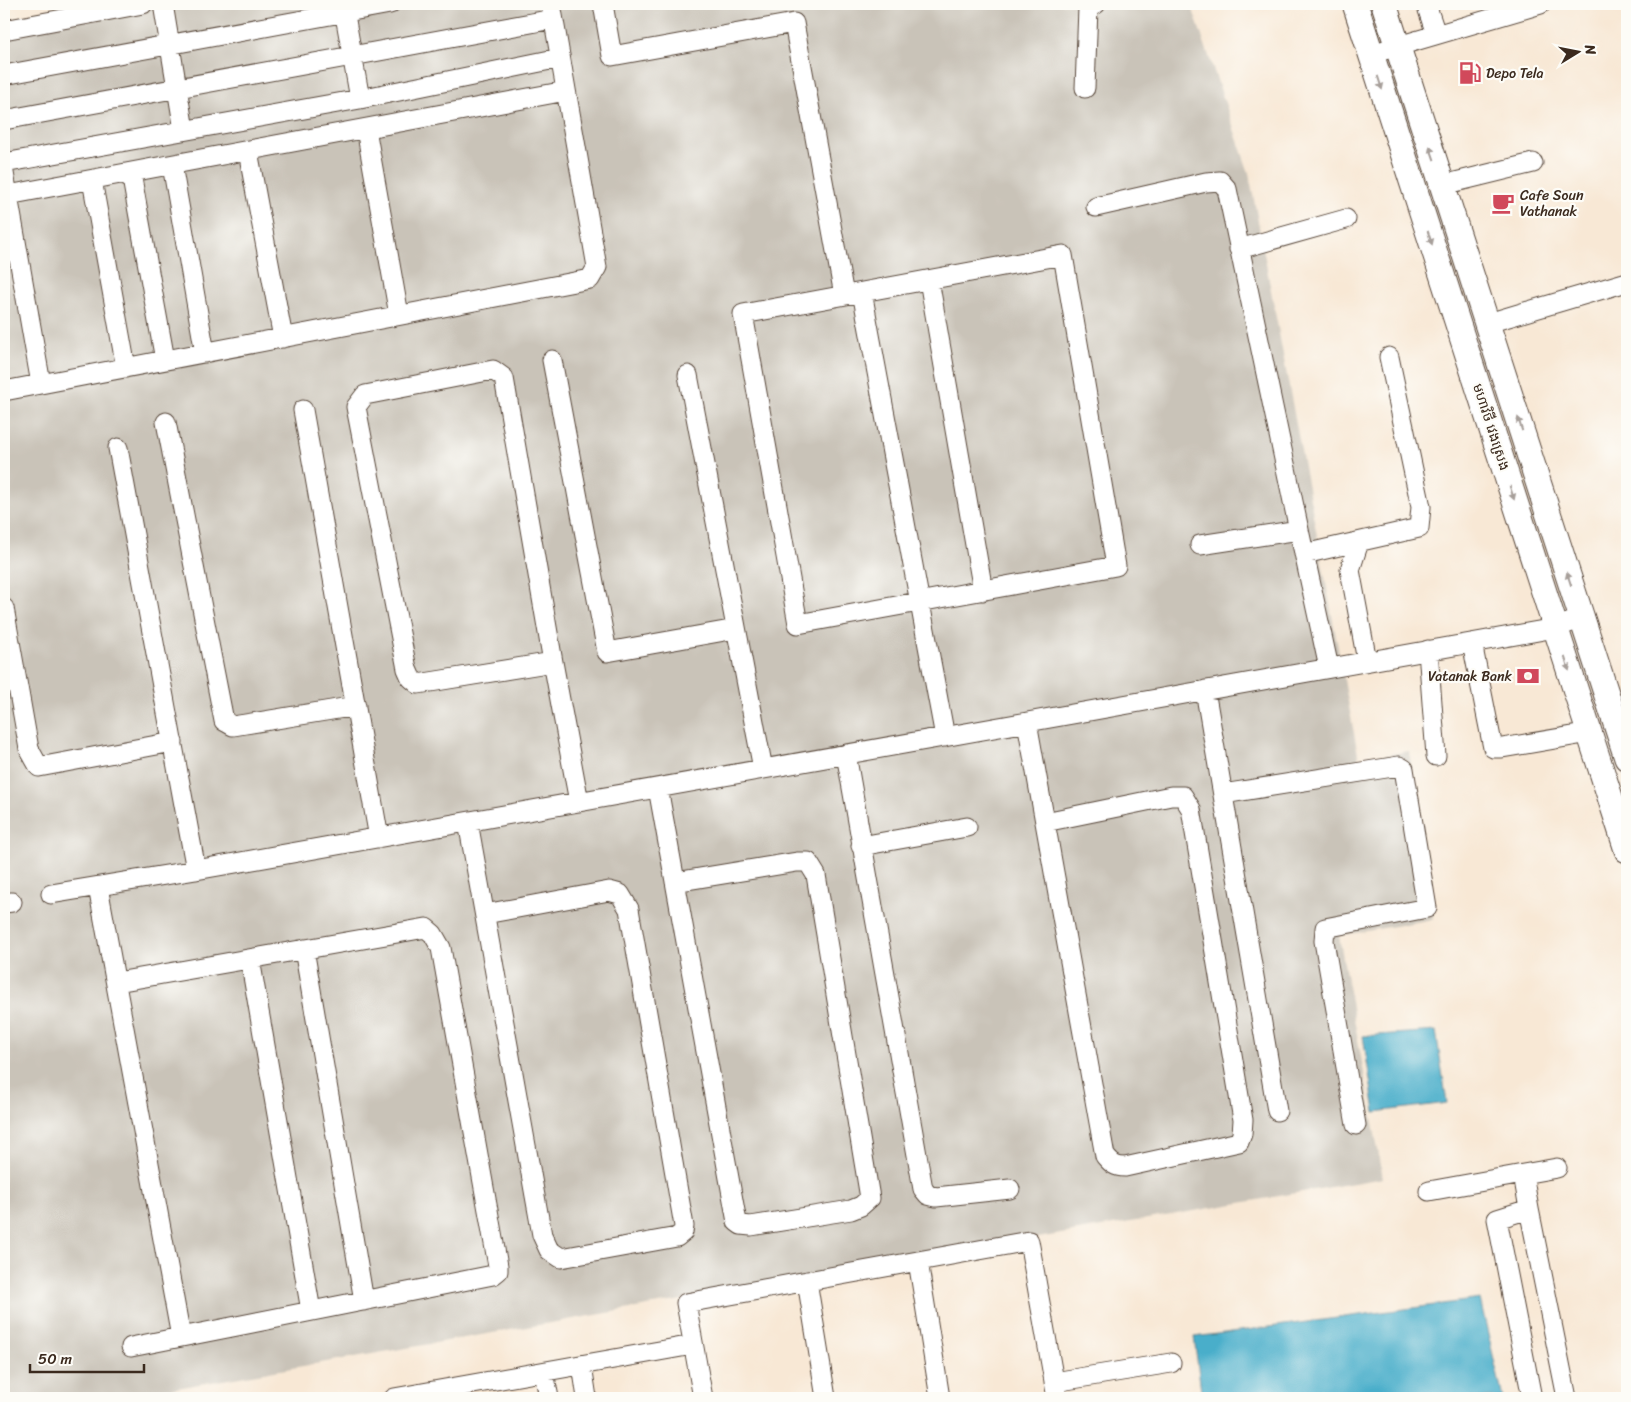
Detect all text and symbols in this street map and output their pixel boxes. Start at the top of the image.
north arrow [1554,28,1604,78]
text: N [1577,42,1604,57]
fuel station icon: Depo Tela [1457,60,1483,86]
place label: Depo Tela [1486,61,1544,86]
one-way arrow [1377,76,1385,91]
one-way arrow [1428,145,1436,160]
place label: Cafe Soun Vathanak [1520,183,1584,224]
cafe icon: Cafe Soun Vathanak [1490,190,1516,216]
one-way arrow [1426,231,1434,246]
street label: មហាវិថី វេងស្រេង [1465,380,1517,474]
one-way arrow [1516,416,1524,431]
one-way arrow [1509,485,1516,500]
one-way arrow [1565,571,1573,586]
one-way arrow [1564,657,1572,672]
bank icon: Vatanak Bank [1515,663,1541,689]
place label: Vatanak Bank [1428,664,1513,689]
scale bar [30,1342,144,1374]
text: 50 m [38,1346,73,1372]

